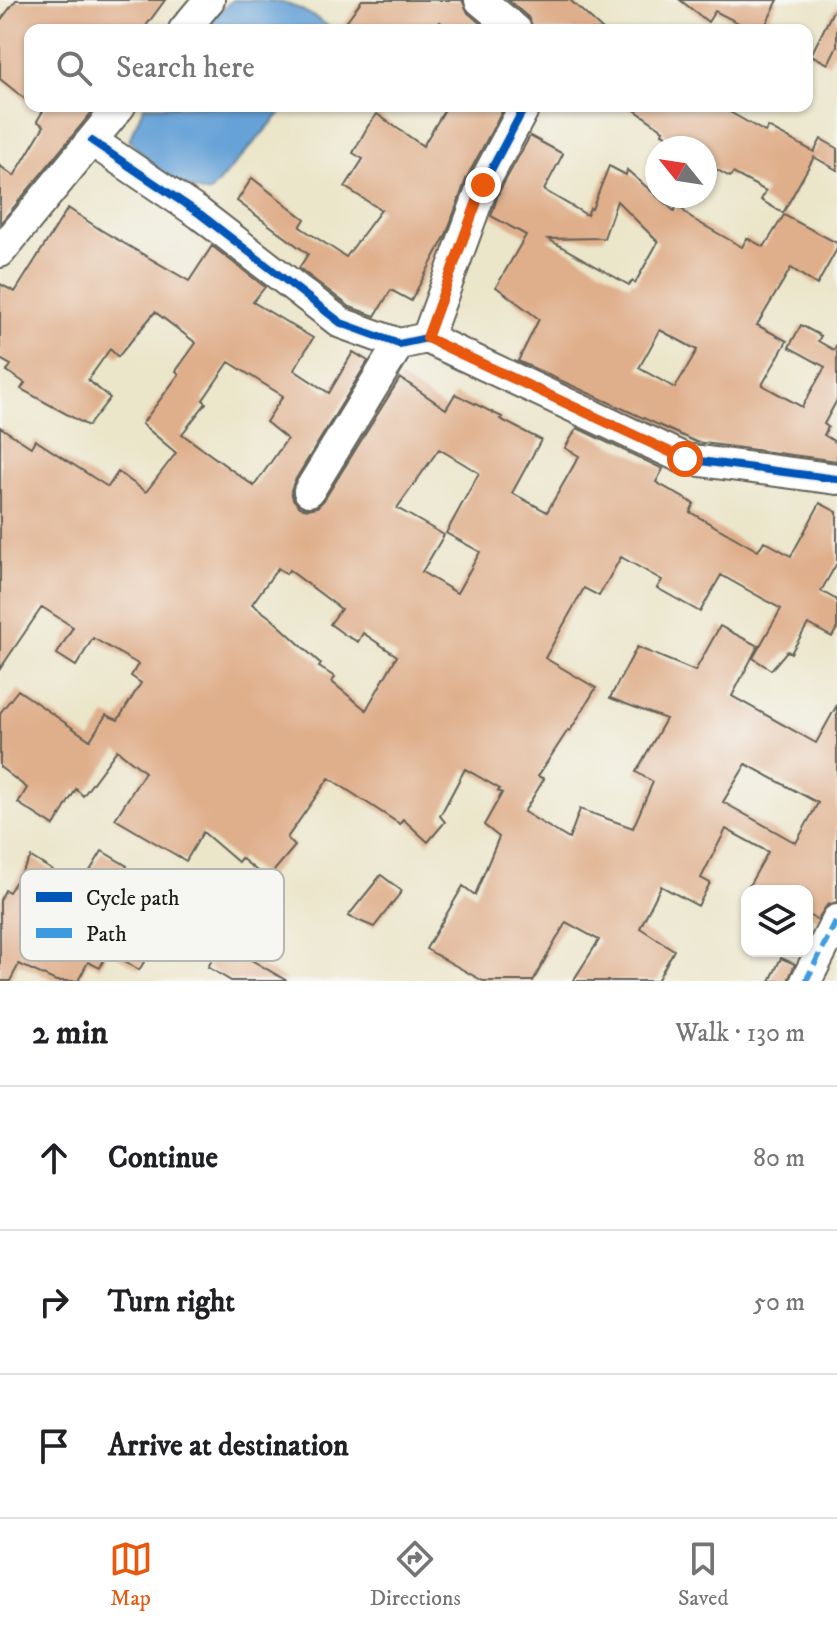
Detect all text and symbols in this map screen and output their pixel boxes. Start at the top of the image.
search box [24,24,813,112]
icon: search [52,46,96,90]
text: Search here [116,50,255,87]
north arrow [645,136,717,208]
route end [465,167,501,203]
route start [667,441,703,477]
legend [20,869,284,961]
text: Cycle path [86,885,180,912]
map controls [741,885,813,957]
button: layers [741,885,813,957]
text: Path [86,921,127,948]
text: 2 min [32,1012,108,1054]
text: Walk · 130 m [675,1017,805,1050]
icon: ahead [32,1136,76,1180]
text: Continue [108,1140,218,1177]
text: 80 m [753,1142,805,1175]
icon: right [32,1280,76,1324]
text: Turn right [108,1284,235,1321]
text: 50 m [753,1286,805,1319]
icon: arrive [32,1424,76,1468]
text: Arrive at destination [108,1428,349,1465]
tab: Map [109,1537,153,1612]
tab: Directions [370,1537,461,1612]
tab: Saved [678,1537,728,1612]

